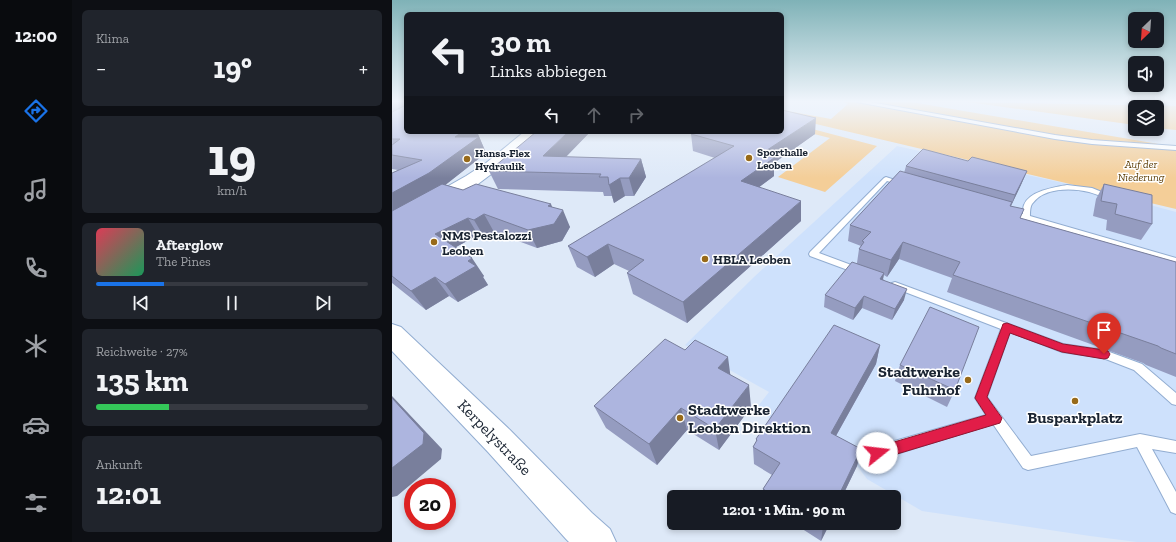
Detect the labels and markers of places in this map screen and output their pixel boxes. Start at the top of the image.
place label: Sporthalle Leoben [757,146,809,172]
place label: Hansa-Flex Hydraulik [475,147,530,173]
marker: Sporthalle Leoben [744,153,754,163]
marker: Hansa-Flex Hydraulik [462,154,472,164]
place label: NMS Pestalozzi Leoben [442,228,532,258]
marker: NMS Pestalozzi Leoben [429,237,439,247]
place label: HBLA Leoben [713,252,791,267]
marker: HBLA Leoben [700,254,710,264]
pin [1087,313,1121,354]
place label: Stadtwerke Fuhrhof [878,362,962,399]
marker: Stadtwerke Fuhrhof [963,375,973,385]
marker: Busparkplatz [1070,396,1080,406]
place label: Stadtwerke Leoben Direktion [688,400,811,437]
place label: Busparkplatz [1027,408,1123,427]
marker: Stadtwerke Leoben Direktion [675,413,685,423]

